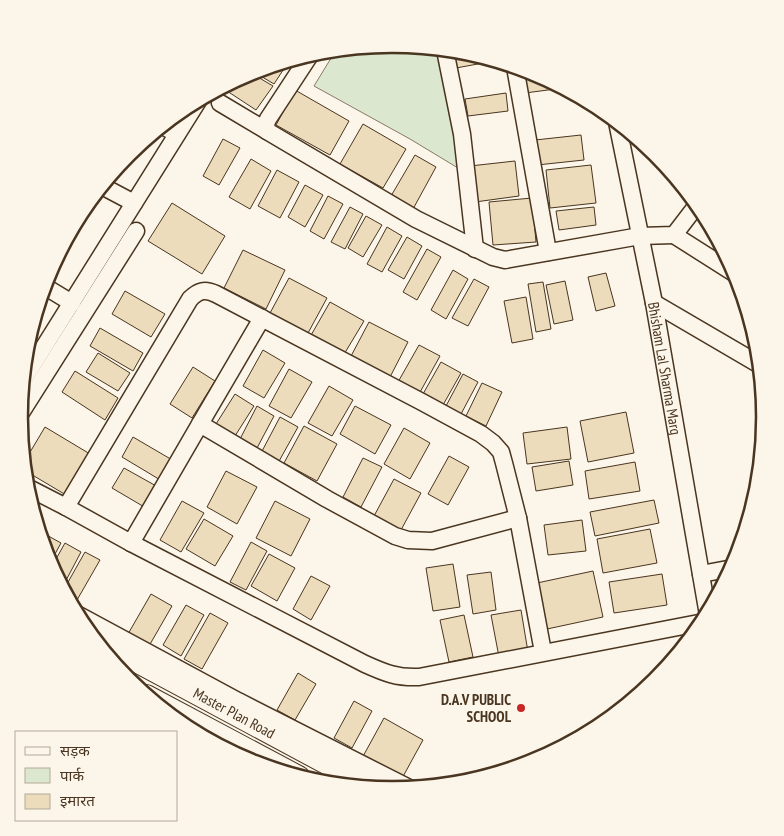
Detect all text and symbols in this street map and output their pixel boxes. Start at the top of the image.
street label: Bhisham Lal Sharma Marg [644,300,686,436]
street label: Master Plan Road [190,683,279,742]
place label: D.A.V PUBLIC SCHOOL [441,690,512,726]
marker: D.A.V PUBLIC SCHOOL [515,702,527,714]
legend [15,731,178,821]
text: सड़क [60,741,90,760]
text: पार्क [60,766,84,785]
text: इमारत [60,791,95,810]

